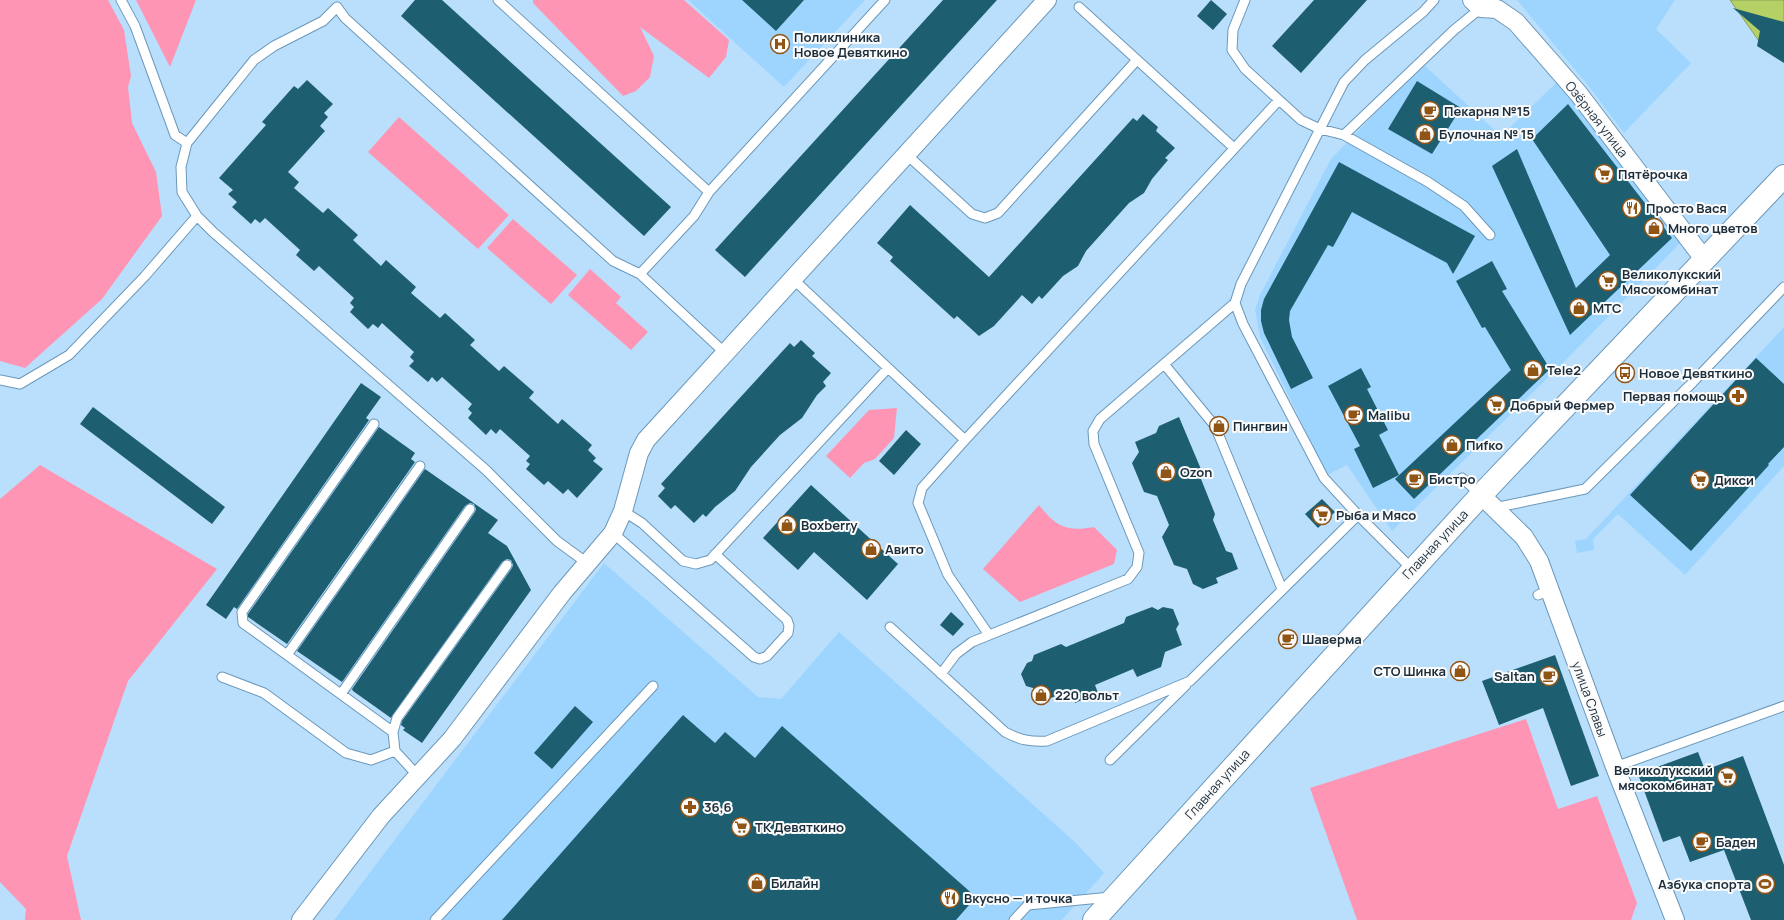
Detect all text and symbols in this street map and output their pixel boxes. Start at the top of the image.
place label: Поликлиника Новое Девяткино [794,28,908,61]
hospital icon: Поликлиника Новое Девяткино [769,33,791,55]
street label: Озёрная улица [1561,77,1633,161]
cafe icon: Пекарня №15 [1419,100,1441,122]
place label: Пекарня №15 [1444,102,1530,120]
shop icon: Булочная № 15 [1414,123,1436,145]
place label: Булочная № 15 [1439,125,1534,143]
supermarket icon: Пятёрочка [1593,163,1615,185]
place label: Пятёрочка [1618,165,1688,183]
restaurant icon: Просто Вася [1621,197,1643,219]
place label: Просто Вася [1646,199,1727,217]
shop icon: Много цветов [1643,217,1665,239]
place label: Много цветов [1668,219,1757,237]
place label: Великолукский Мясокомбинат [1622,265,1721,298]
supermarket icon: Великолукский Мясокомбинат [1597,270,1619,292]
shop icon: МТС [1568,297,1590,319]
place label: МТС [1593,299,1622,317]
shop icon: Tele2 [1522,359,1544,381]
place label: Tele2 [1547,361,1581,379]
bus stop icon: Новое Девяткино [1614,362,1636,384]
place label: Новое Девяткино [1639,364,1753,382]
pharmacy icon: Первая помощь [1727,385,1749,407]
place label: Первая помощь [1623,387,1724,405]
supermarket icon: Добрый Фермер [1485,394,1507,416]
place label: Добрый Фермер [1510,396,1614,414]
cafe icon: Malibu [1343,404,1365,426]
place label: Malibu [1368,406,1410,424]
shop icon: Пингвин [1208,415,1230,437]
place label: Пингвин [1233,417,1288,435]
shop icon: Пиfко [1441,434,1463,456]
place label: Пиfко [1466,436,1503,454]
shop icon: Ozon [1155,461,1177,483]
place label: Ozon [1180,463,1212,481]
cafe icon: Бистро [1404,468,1426,490]
supermarket icon: Дикси [1689,469,1711,491]
place label: Бистро [1429,470,1476,488]
place label: Дикси [1714,471,1754,489]
supermarket icon: Рыба и Мясо [1311,504,1333,526]
street label: Главная улица [1398,505,1472,583]
place label: Рыба и Мясо [1336,506,1416,524]
shop icon: Boxberry [776,514,798,536]
place label: Boxberry [801,516,858,534]
shop icon: Авито [860,538,882,560]
place label: Авито [885,540,924,558]
cafe icon: Шаверма [1277,628,1299,650]
place label: Шаверма [1302,630,1362,648]
street label: улица Славы [1568,659,1612,739]
shop icon: СТО Шинка [1449,660,1471,682]
place label: СТО Шинка [1373,662,1446,680]
cafe icon: Saltan [1538,665,1560,687]
place label: Saltan [1494,667,1535,685]
shop icon: 220 вольт [1030,684,1052,706]
place label: 220 вольт [1055,686,1119,704]
street label: Главная улица [1181,745,1253,823]
place label: Великолукский мясокомбинат [1614,761,1713,794]
supermarket icon: Великолукский мясокомбинат [1716,766,1738,788]
pharmacy icon: 36,6 [679,796,701,818]
place label: 36,6 [704,798,732,816]
supermarket icon: ТК Девяткино [730,816,752,838]
place label: ТК Девяткино [755,818,844,836]
cafe icon: Баден [1691,831,1713,853]
place label: Баден [1716,833,1756,851]
shop icon: Билайн [746,872,768,894]
sports icon: Азбука спорта [1754,873,1776,895]
place label: Билайн [771,874,819,892]
place label: Азбука спорта [1658,875,1751,893]
restaurant icon: Вкусно — и точка [939,887,961,909]
place label: Вкусно — и точка [964,889,1072,907]

